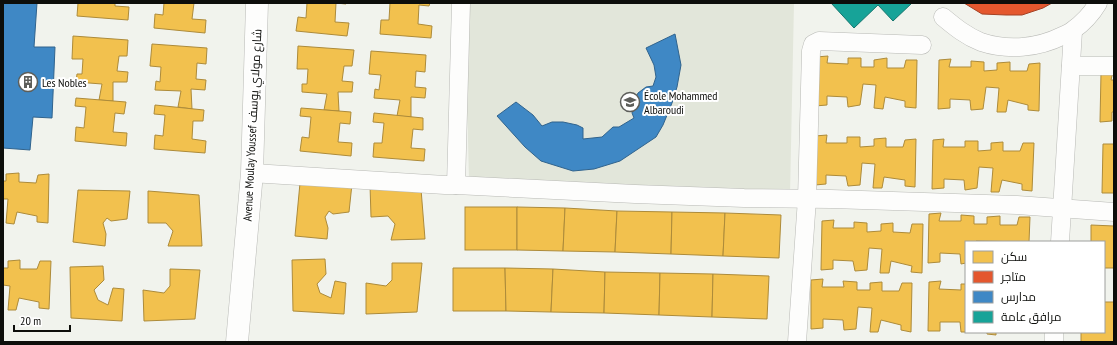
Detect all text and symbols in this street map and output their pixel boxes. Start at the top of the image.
street label: Avenue Moulay Youssef شارع مولاي يوسف [239,28,268,222]
building icon: Les Nobles [17,71,39,93]
place label: Les Nobles [42,75,87,90]
place label: École Mohammed Albaroudi [644,88,717,117]
school or university icon: École Mohammed Albaroudi [619,91,641,113]
legend [965,241,1105,333]
text: سكن [1001,249,1027,264]
text: متاجر [1000,269,1026,284]
text: مدارس [1001,289,1036,304]
scale bar [14,307,70,333]
text: مرافق عامة [1001,309,1061,324]
text: 20 m [20,313,41,328]

